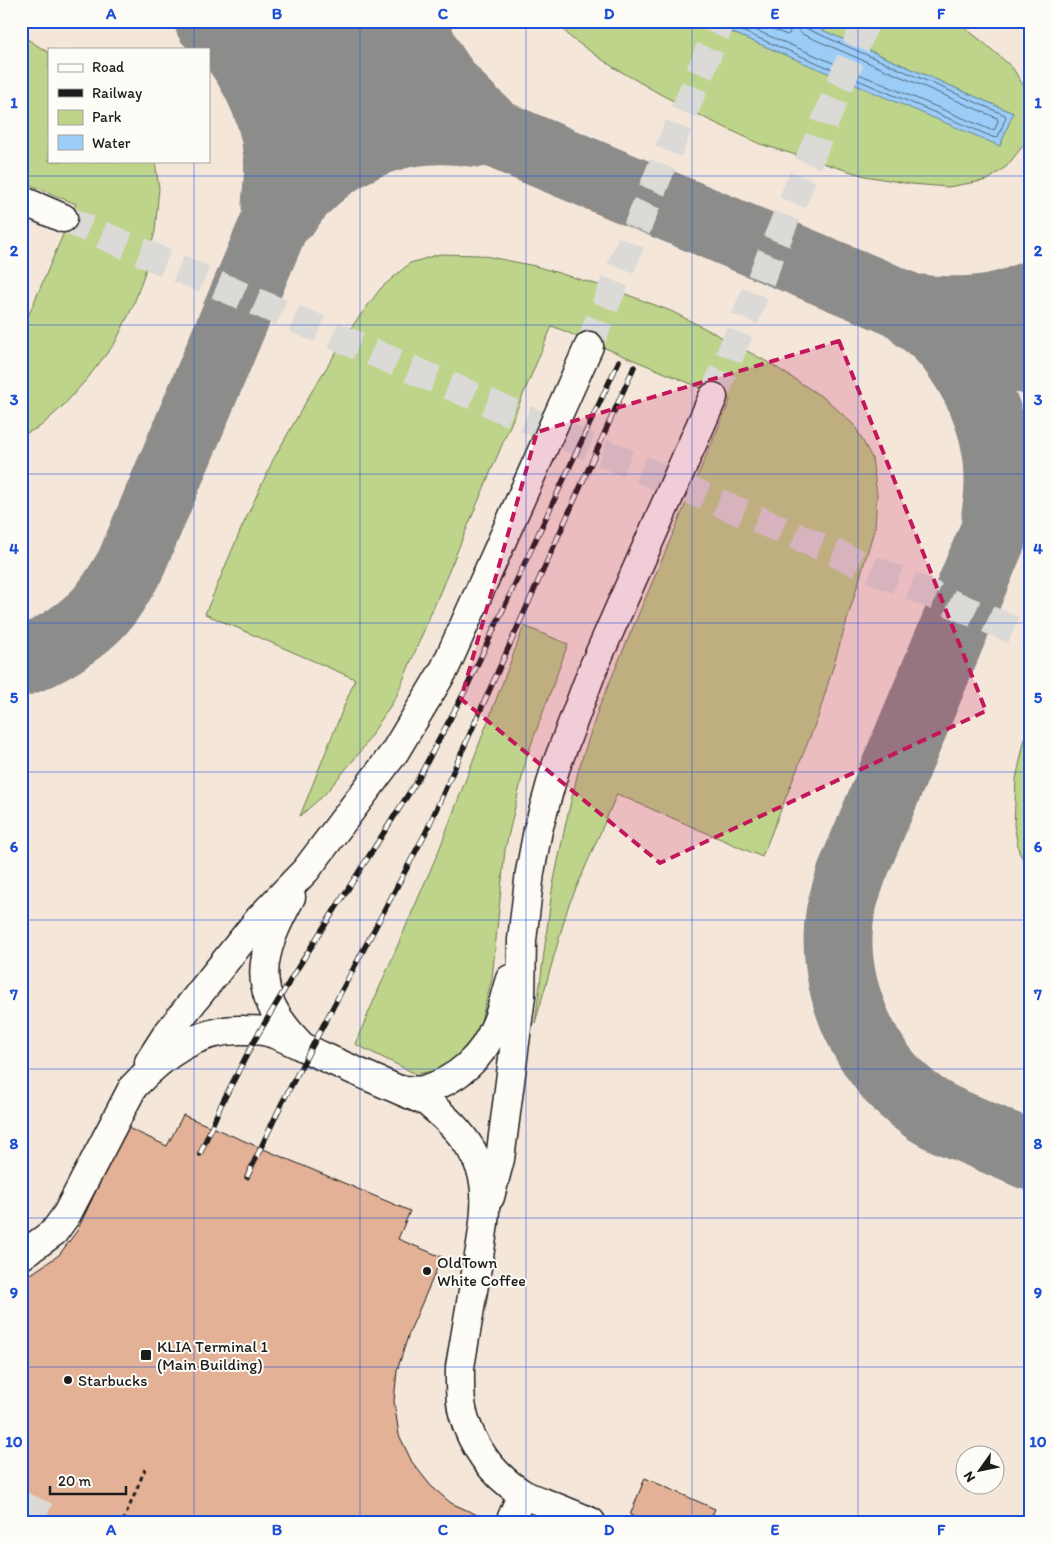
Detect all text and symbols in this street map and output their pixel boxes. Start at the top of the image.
text: A [105,4,117,23]
text: B [272,4,283,23]
text: C [438,4,449,23]
text: D [604,4,615,23]
text: E [771,4,780,23]
text: F [937,4,946,23]
legend [48,48,210,162]
text: Road [92,58,125,76]
text: Railway [92,84,142,102]
text: 1 [10,93,18,112]
text: 1 [1034,93,1042,112]
text: Park [92,108,122,126]
text: Water [92,134,131,152]
text: 2 [10,241,19,260]
text: 2 [1034,241,1043,260]
text: 3 [10,390,19,409]
text: 3 [1034,390,1043,409]
text: 4 [9,539,19,558]
text: 4 [1033,539,1043,558]
text: 5 [10,688,19,707]
text: 5 [1034,688,1043,707]
text: 6 [10,837,19,856]
text: 6 [1034,837,1043,856]
text: 7 [9,985,18,1004]
text: 7 [1033,985,1042,1004]
text: 8 [10,1134,19,1153]
text: 8 [1034,1134,1043,1153]
place label: OldTown White Coffee [437,1253,526,1290]
marker: OldTown White Coffee [421,1265,433,1277]
text: 9 [10,1283,18,1302]
text: 9 [1034,1283,1042,1302]
place label: KLIA Terminal 1 (Main Building) [157,1337,269,1374]
marker: KLIA Terminal 1 (Main Building) [139,1348,153,1362]
place label: Starbucks [78,1371,147,1390]
marker: Starbucks [62,1374,74,1386]
text: 10 [5,1432,23,1451]
text: 10 [1029,1432,1047,1451]
north arrow [954,1446,1004,1496]
scale bar [50,1463,126,1495]
text: N [960,1468,979,1485]
text: 20 m [58,1472,92,1490]
text: A [105,1520,117,1539]
text: B [272,1520,283,1539]
text: C [438,1520,449,1539]
text: D [604,1520,615,1539]
text: E [771,1520,780,1539]
text: F [937,1520,946,1539]

